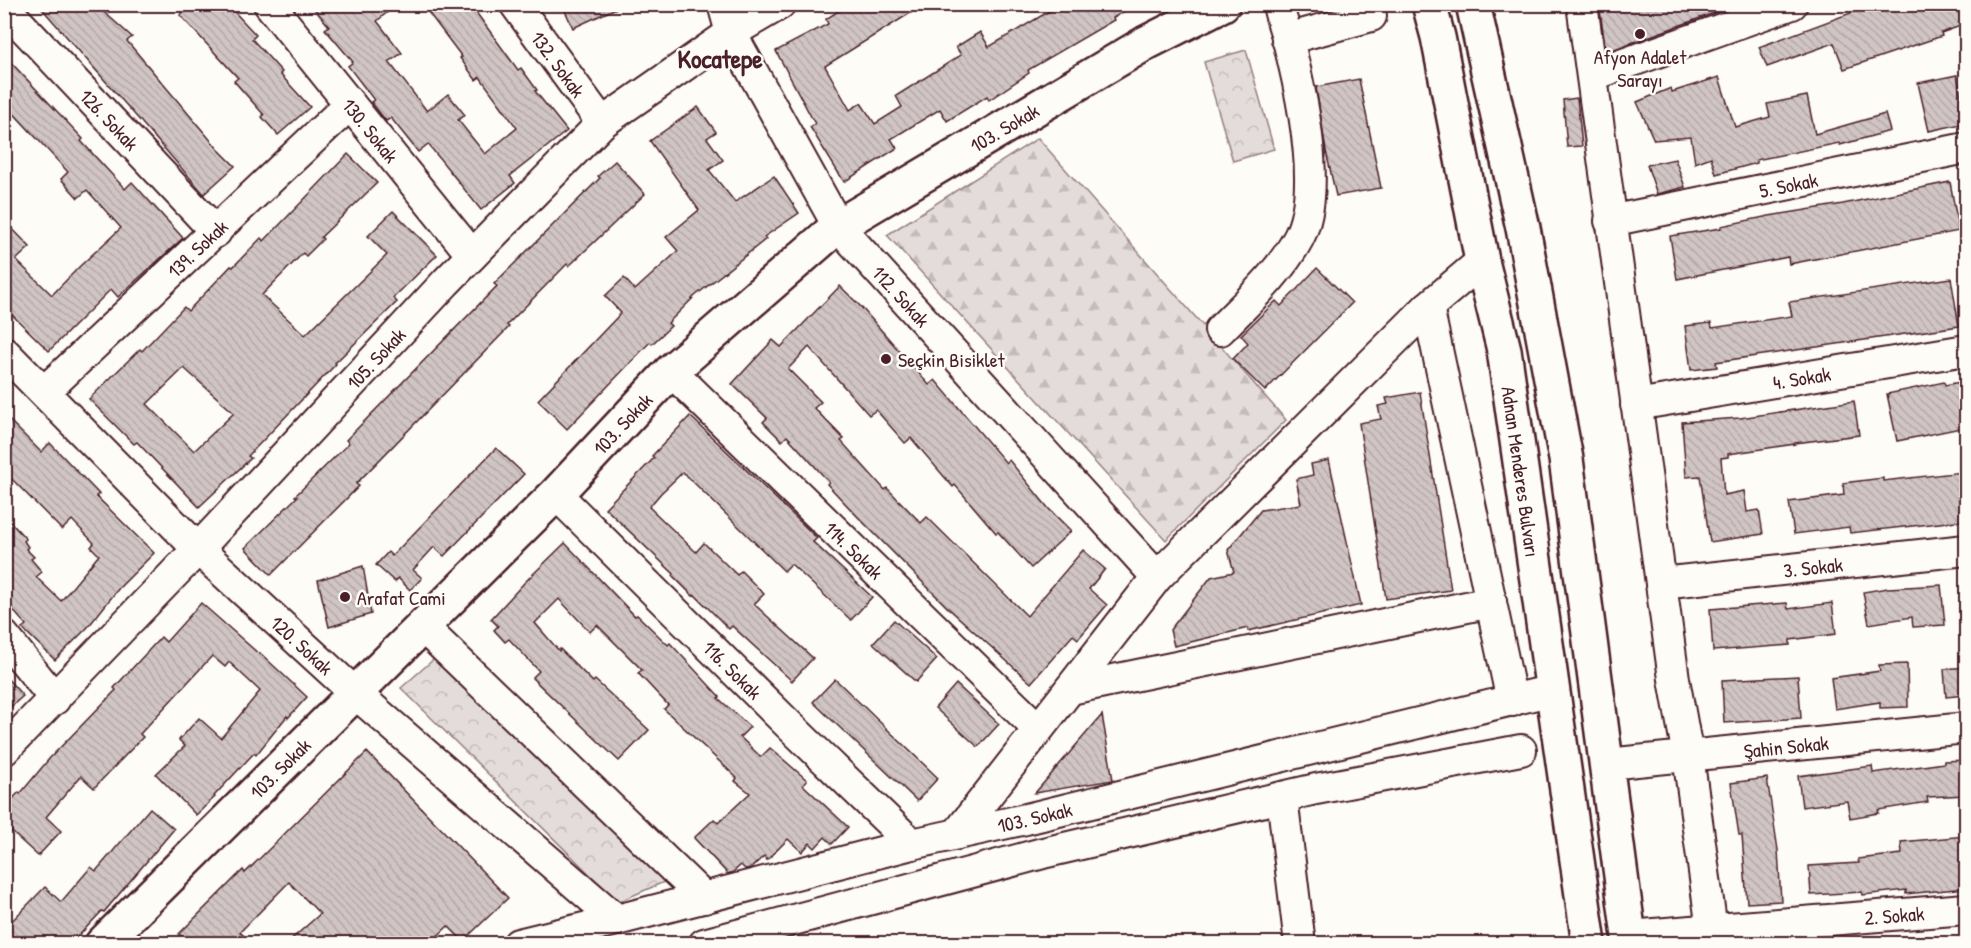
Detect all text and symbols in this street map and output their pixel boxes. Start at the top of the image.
street label: 132. Sokak [525,25,592,102]
marker: Afyon Adalet Sarayı [1633,27,1647,41]
district label: Kocatepe [677,41,763,77]
place label: Afyon Adalet Sarayı [1594,43,1687,93]
street label: 126. Sokak [74,82,145,156]
street label: 130. Sokak [337,92,405,168]
street label: 103. Sokak [965,96,1044,158]
street label: 5. Sokak [1757,165,1820,204]
street label: 139. Sokak [161,213,233,283]
street label: 112. Sokak [866,259,936,332]
street label: 105. Sokak [340,321,411,395]
place label: Seçkin Bisiklet [898,346,1006,373]
marker: Seçkin Bisiklet [879,352,893,366]
street label: 4. Sokak [1771,359,1833,395]
street label: Adnan Menderes Bulvarı [1496,384,1547,559]
street label: 103. Sokak [586,386,658,460]
street label: 114. Sokak [819,515,890,585]
street label: 3. Sokak [1782,550,1844,583]
place label: Arafat Cami [357,584,446,611]
marker: Arafat Cami [338,590,352,604]
street label: 120. Sokak [265,609,339,680]
street label: 116. Sokak [697,634,768,705]
street label: Şahin Sokak [1742,728,1830,764]
street label: 103. Sokak [243,732,316,804]
street label: 103. Sokak [995,795,1075,838]
street label: 2. Sokak [1863,899,1925,931]

